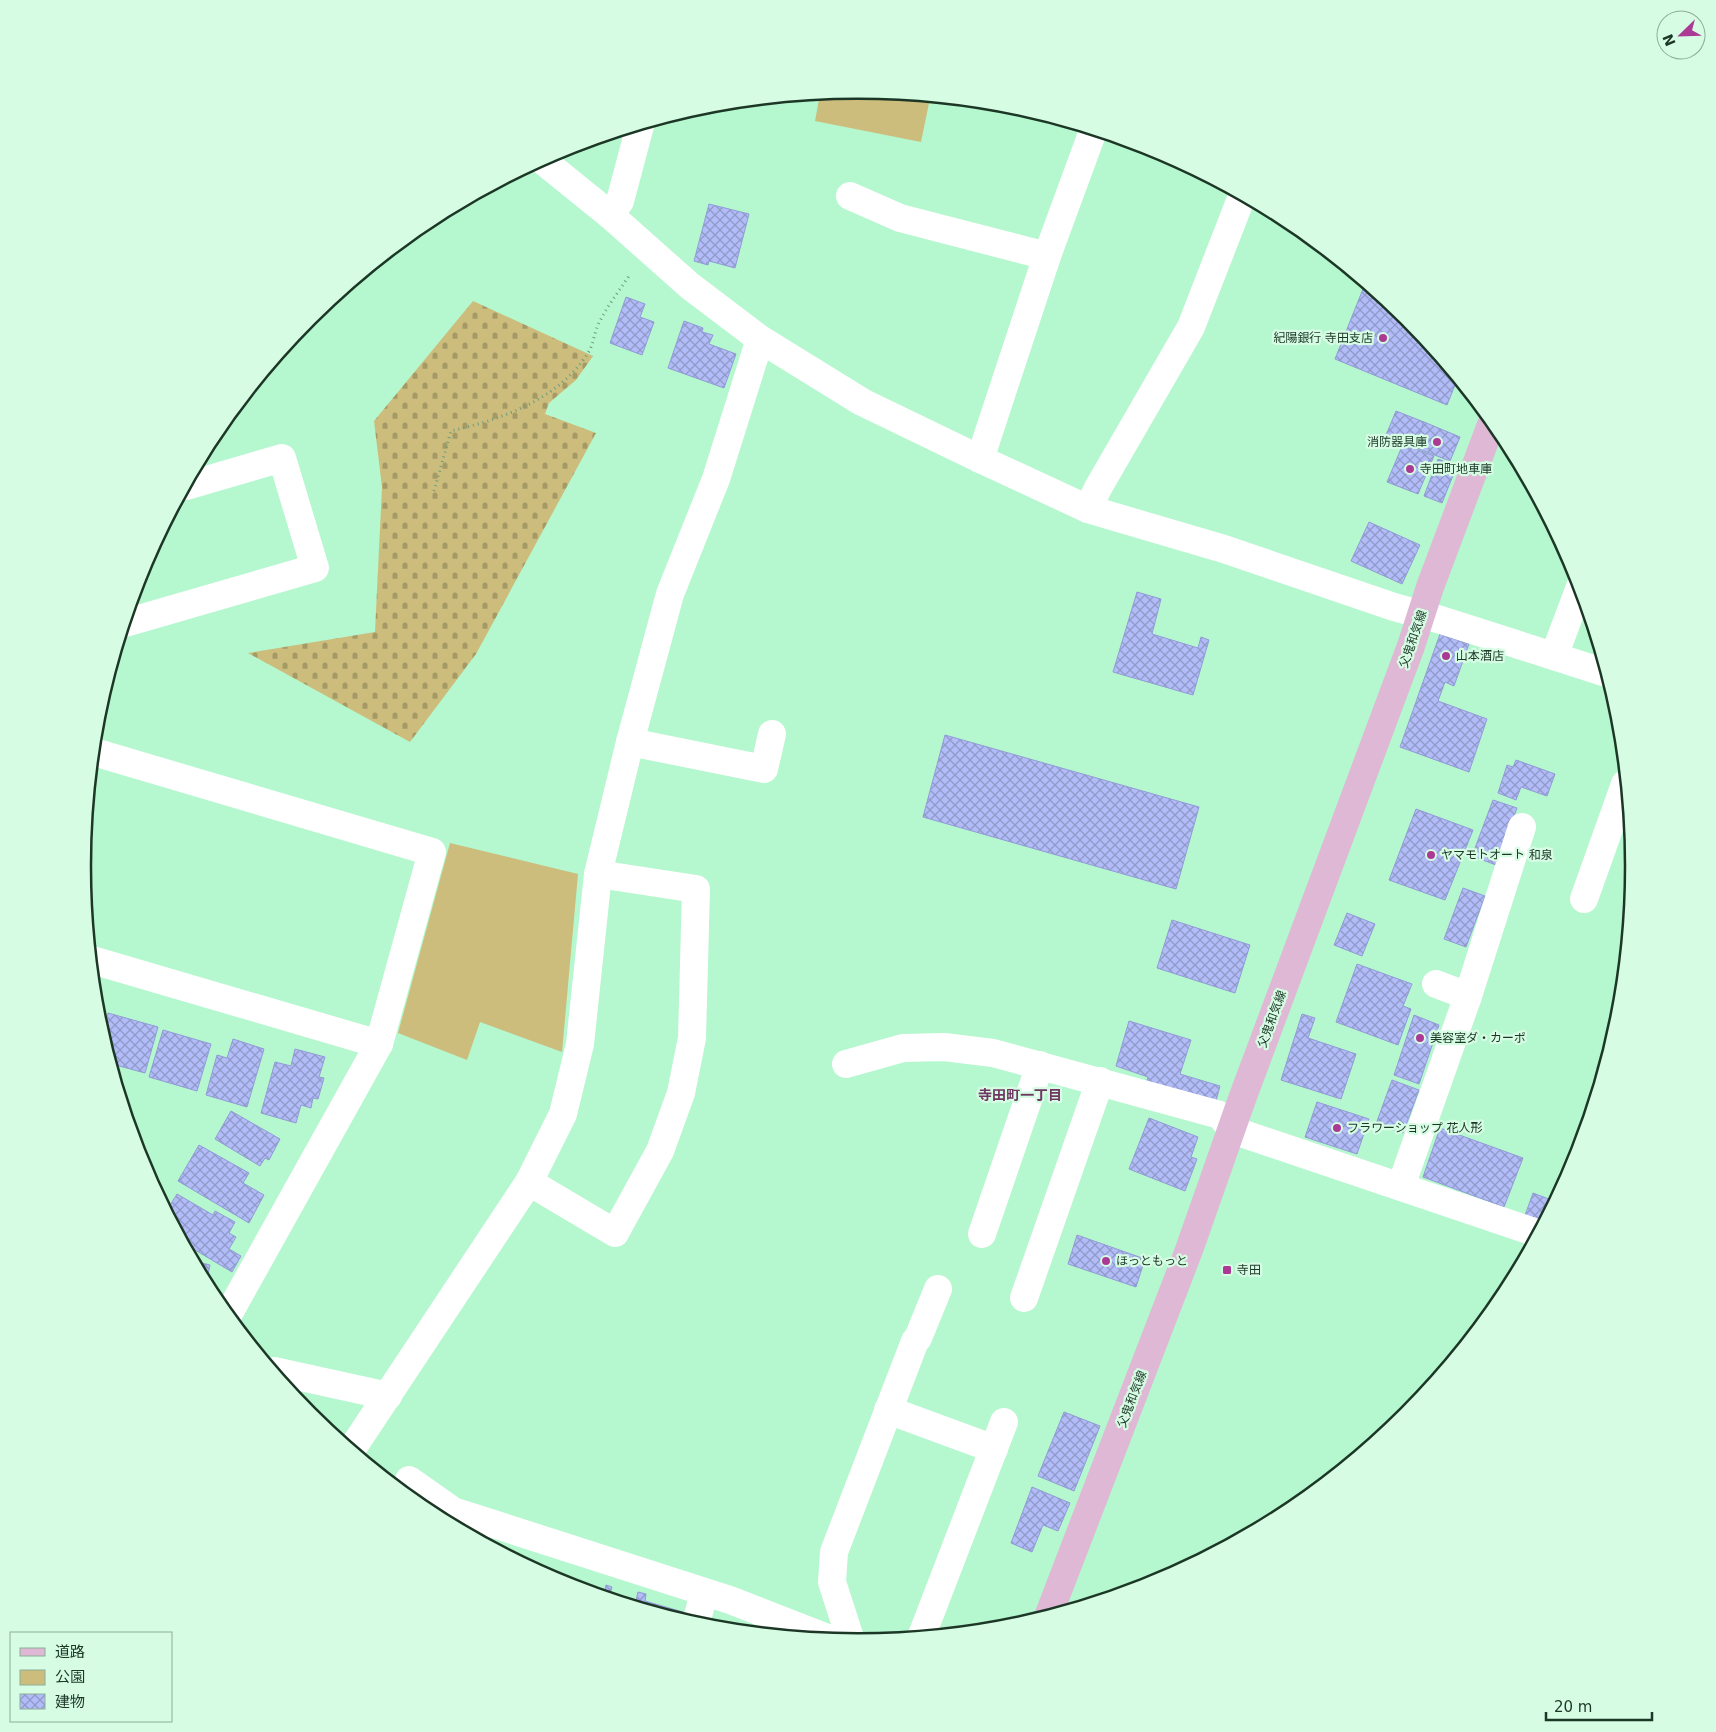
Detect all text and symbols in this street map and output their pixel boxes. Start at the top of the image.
north arrow [1656,10,1706,60]
text: N [1659,32,1679,49]
place label: 紀陽銀行 寺田支店 [1273,331,1373,345]
marker: 紀陽銀行 寺田支店 [1377,332,1389,344]
place label: 消防器具庫 [1367,435,1427,449]
marker: 消防器具庫 [1431,436,1443,448]
place label: 寺田町地車庫 [1420,462,1492,476]
marker: 寺田町地車庫 [1404,463,1416,475]
street label: 父鬼和気線 [1397,608,1429,670]
place label: 山本酒店 [1456,649,1504,663]
marker: 山本酒店 [1440,650,1452,662]
place label: ヤマモトオート 和泉 [1441,848,1553,862]
marker: ヤマモトオート 和泉 [1425,849,1437,861]
street label: 父鬼和気線 [1255,988,1289,1050]
place label: 美容室ダ・カーポ [1430,1031,1526,1045]
marker: 美容室ダ・カーポ [1414,1032,1426,1044]
district label: 寺田町一丁目 [978,1087,1062,1103]
place label: フラワーショップ 花人形 [1347,1121,1483,1135]
marker: フラワーショップ 花人形 [1331,1122,1343,1134]
place label: ほっともっと [1116,1254,1188,1268]
marker: ほっともっと [1100,1255,1112,1267]
place label: 寺田 [1237,1263,1261,1277]
marker: 寺田 [1221,1264,1233,1276]
street label: 父鬼和気線 [1115,1368,1149,1430]
legend [10,1632,172,1722]
text: 道路 [55,1643,85,1661]
text: 公園 [55,1668,85,1686]
scale bar [1546,1690,1652,1722]
text: 建物 [55,1693,85,1711]
text: 20 m [1554,1698,1592,1716]

